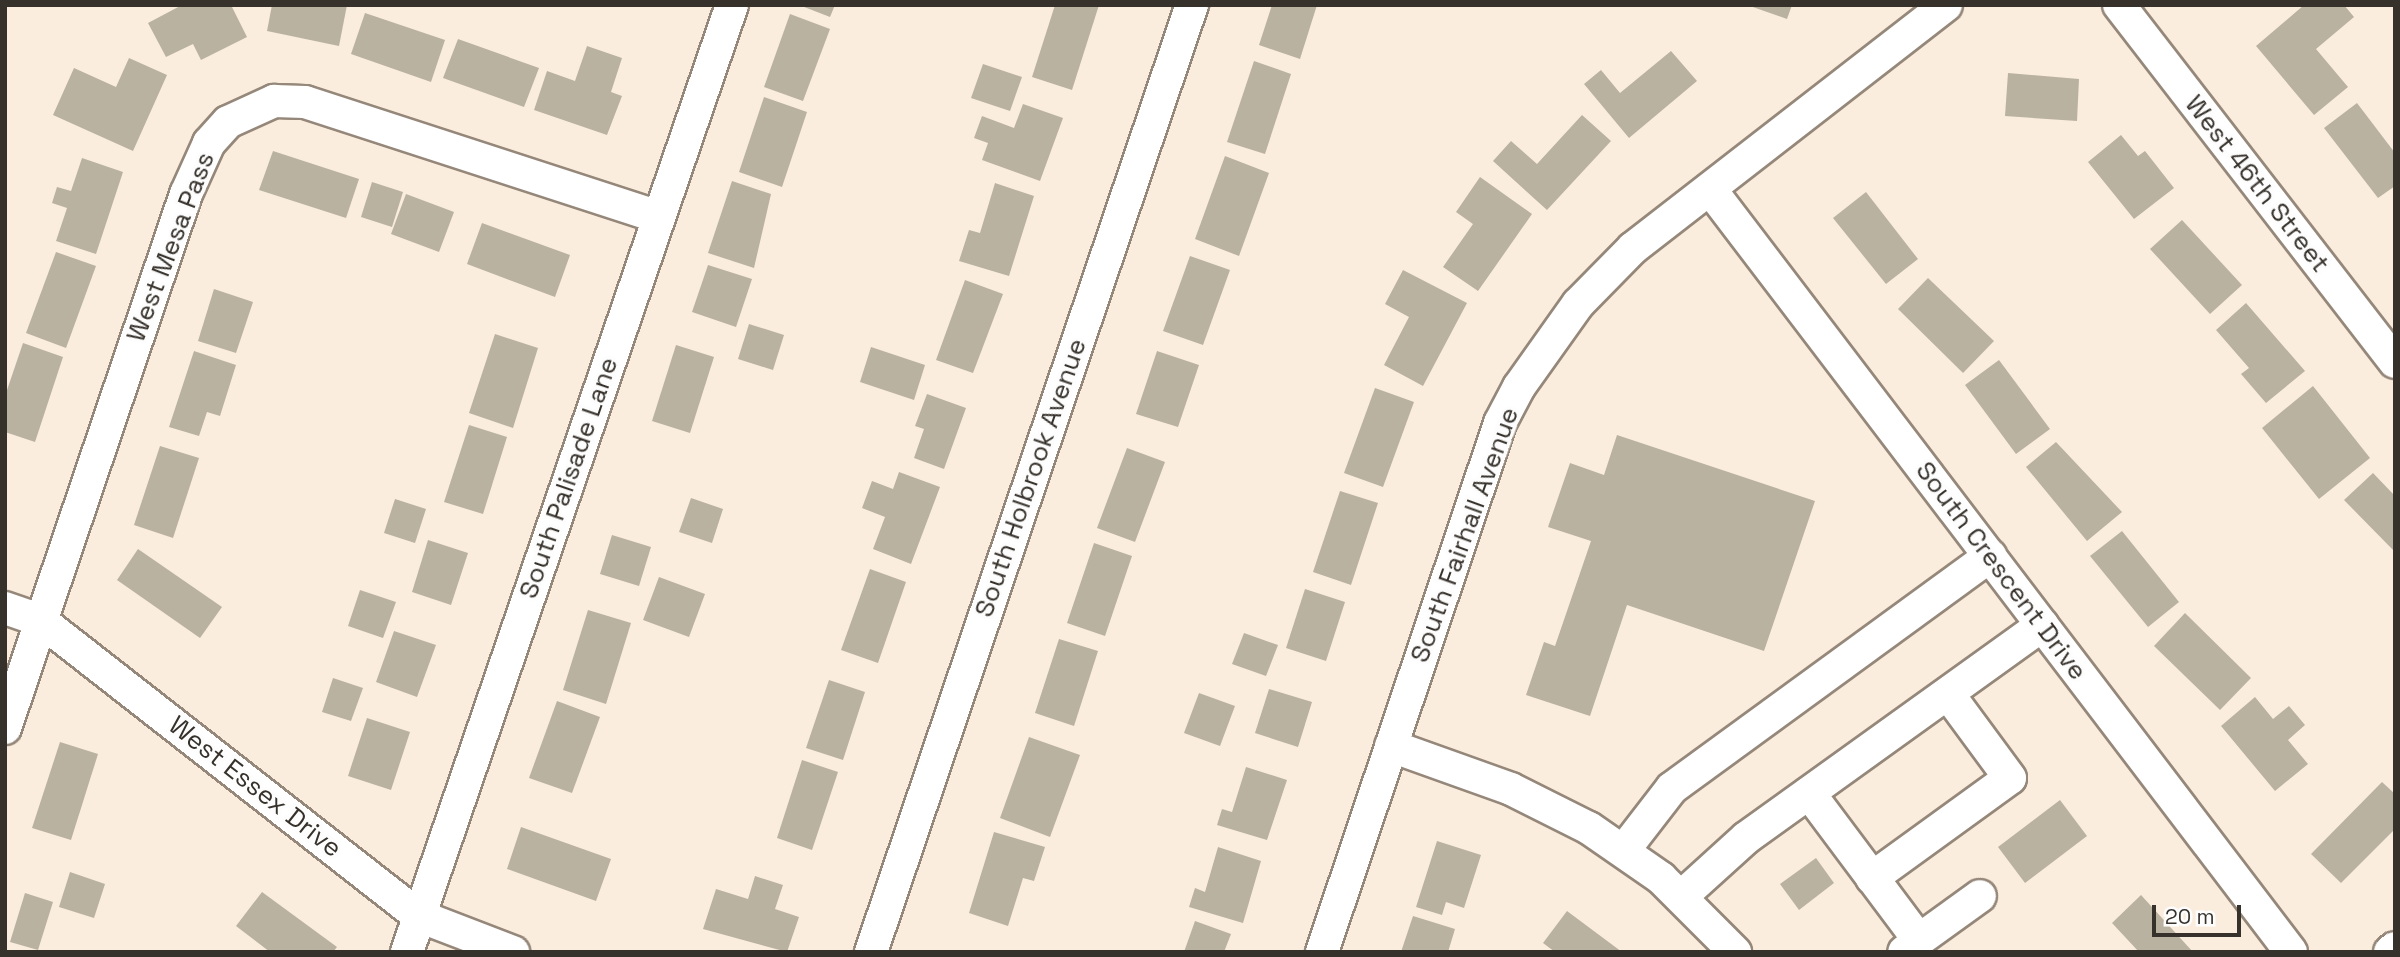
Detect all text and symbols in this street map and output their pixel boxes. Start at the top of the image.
street label: West 46th Street [2178,89,2336,279]
street label: West Mesa Pass [121,148,221,346]
street label: South Holbrook Avenue [969,335,1093,621]
street label: South Palisade Lane [513,353,625,603]
street label: South Fairhall Avenue [1404,403,1526,667]
street label: South Crescent Drive [1909,456,2093,686]
street label: West Essex Drive [162,710,348,864]
scale bar [2155,890,2244,934]
text: 20 m [2165,903,2215,930]

